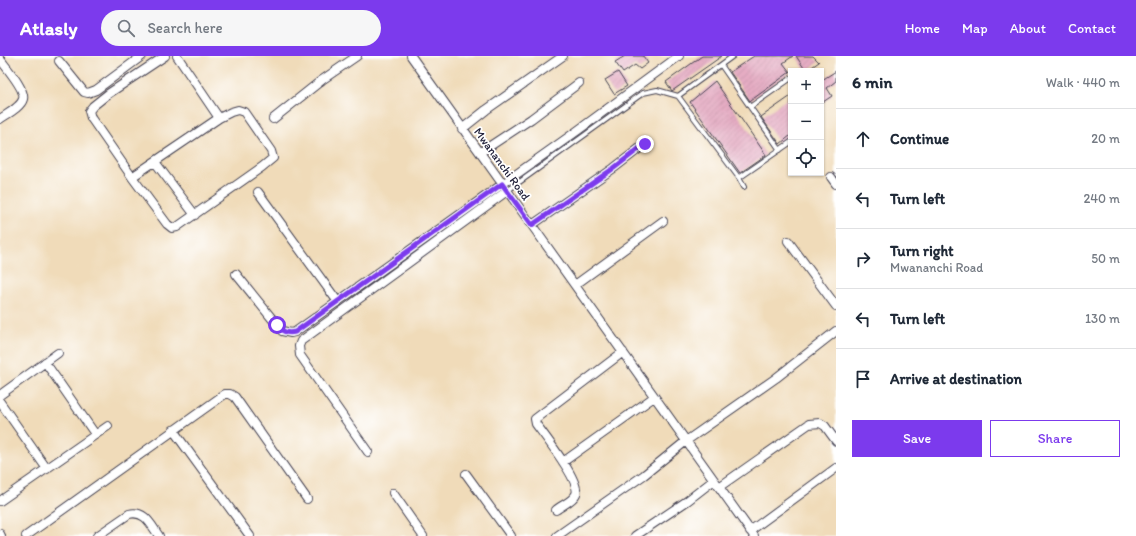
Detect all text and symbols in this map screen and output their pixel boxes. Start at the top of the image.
search box [101,10,381,46]
text: Atlasly [20,17,77,40]
icon: search [115,17,137,39]
text: Search here [147,19,223,37]
text: Home [905,20,940,37]
text: Map [962,20,988,37]
text: About [1010,20,1046,37]
text: Contact [1068,20,1116,37]
map controls [788,68,824,176]
button: + [788,68,824,104]
text: 6 min [852,72,893,92]
text: Walk · 440 m [1046,75,1120,90]
button: − [788,104,824,140]
street label: Mwananchi Road [471,125,533,203]
icon: ahead [852,128,874,150]
text: Continue [890,130,949,148]
text: 20 m [1091,131,1120,146]
route end [636,135,654,153]
button: locate [788,140,824,176]
icon: left [852,188,874,210]
text: Turn left [890,190,945,208]
text: 240 m [1083,191,1120,206]
text: Turn right [890,242,954,260]
icon: right [852,248,874,270]
text: 50 m [1091,251,1120,266]
text: Mwananchi Road [890,260,983,275]
icon: left [852,308,874,330]
text: Turn left [890,310,945,328]
text: 130 m [1085,311,1120,326]
route start [268,316,286,334]
icon: arrive [852,368,874,390]
text: Arrive at destination [890,370,1022,388]
button: Save [852,420,982,457]
button: Share [990,420,1120,457]

